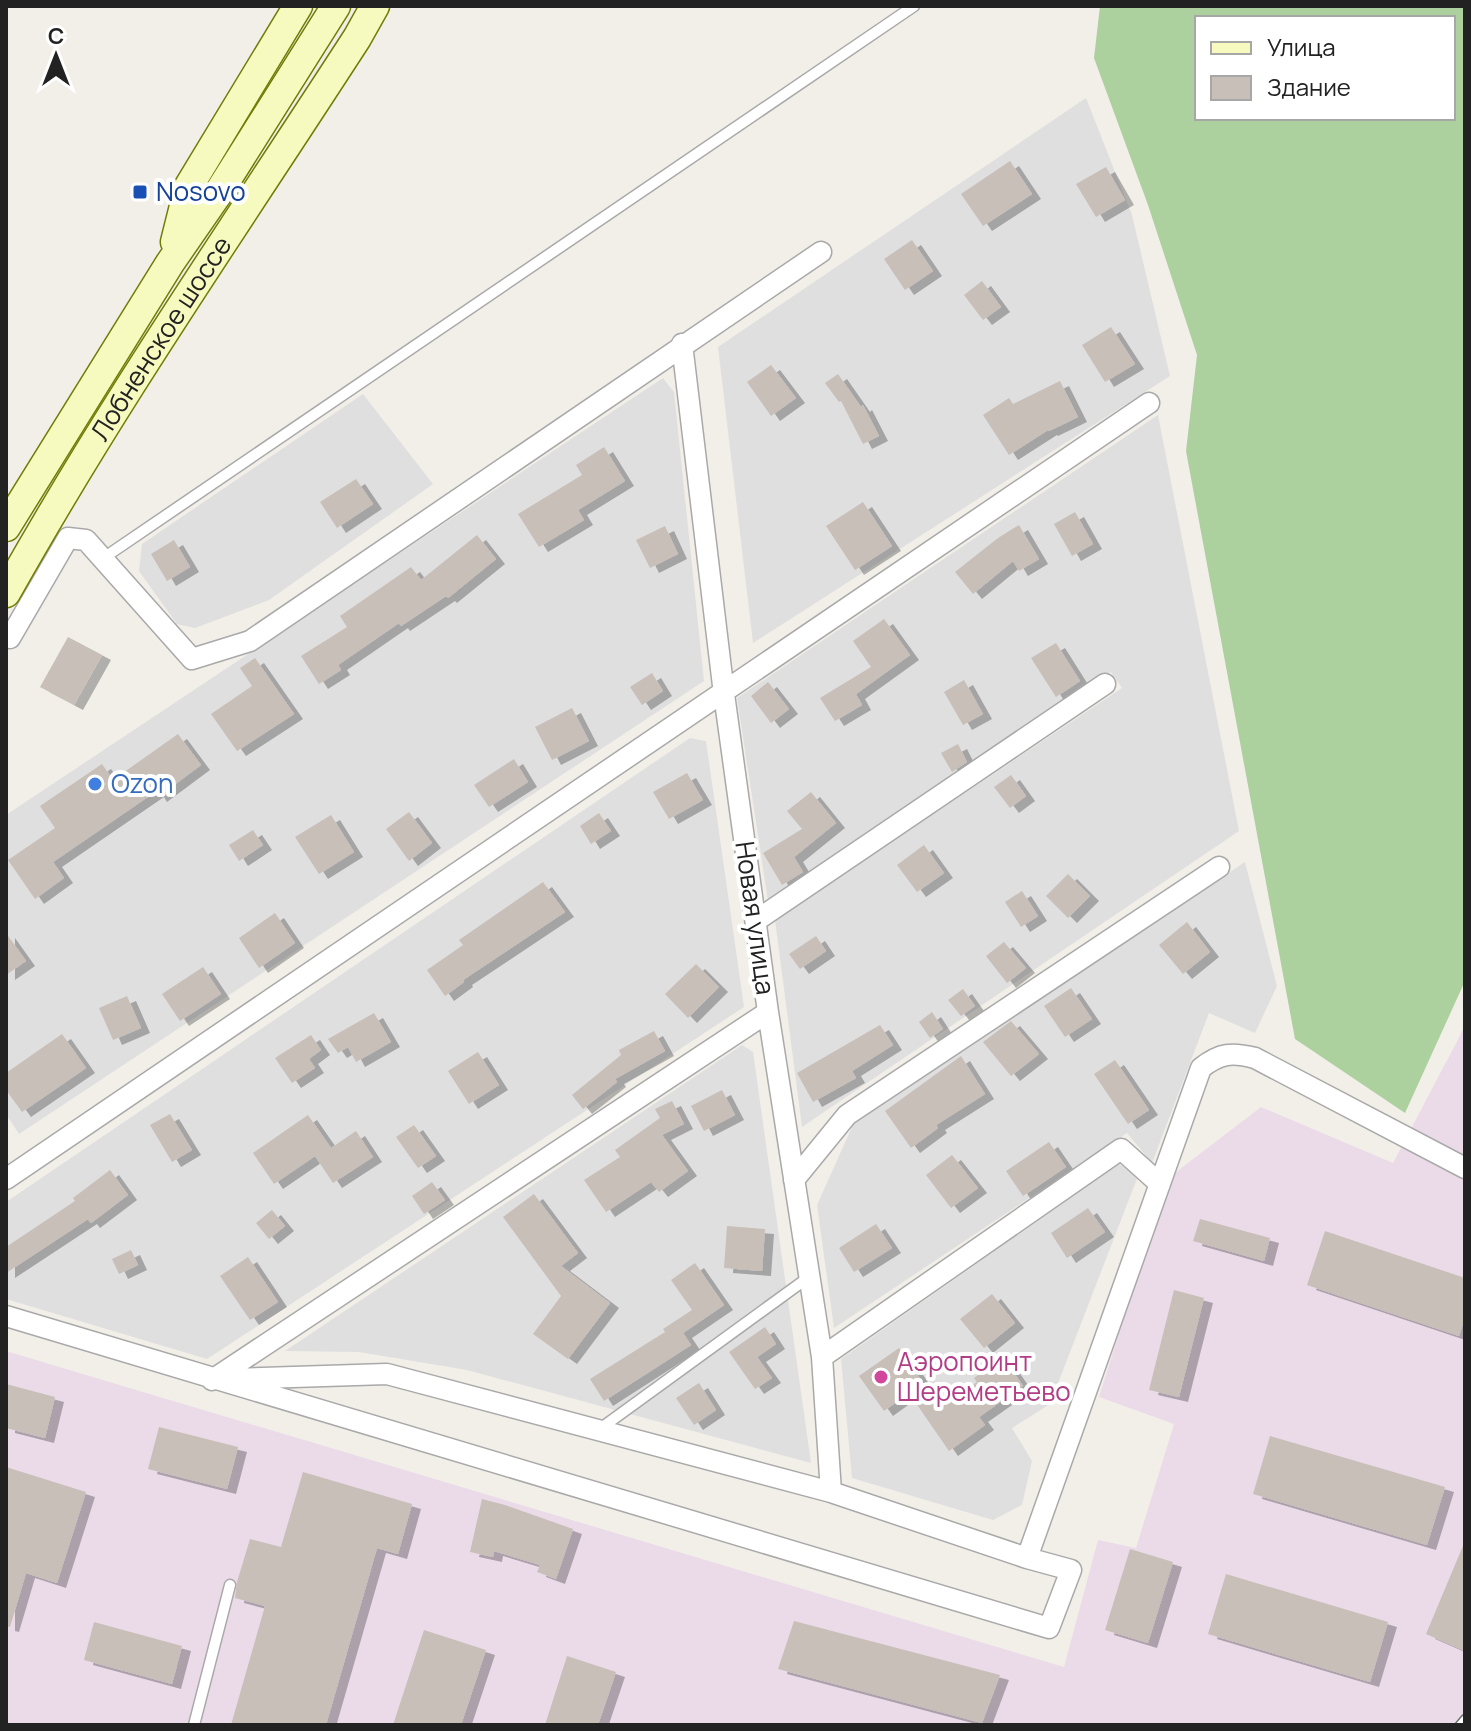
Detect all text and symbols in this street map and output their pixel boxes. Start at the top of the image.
north arrow [16,16,96,96]
legend [1195,16,1455,120]
text: С [48,21,64,51]
text: Улица [1267,30,1336,63]
text: Здание [1267,70,1351,103]
place label: Nosovo [156,173,246,209]
marker: Nosovo [131,183,149,201]
street label: Лобненское шоссе [81,229,239,447]
place label: Ozon [111,765,173,801]
marker: Ozon [86,775,104,793]
street label: Новая улица [727,839,785,997]
place label: Аэропоинт Шереметьево [897,1343,1071,1409]
marker: Аэропоинт Шереметьево [872,1368,890,1386]

